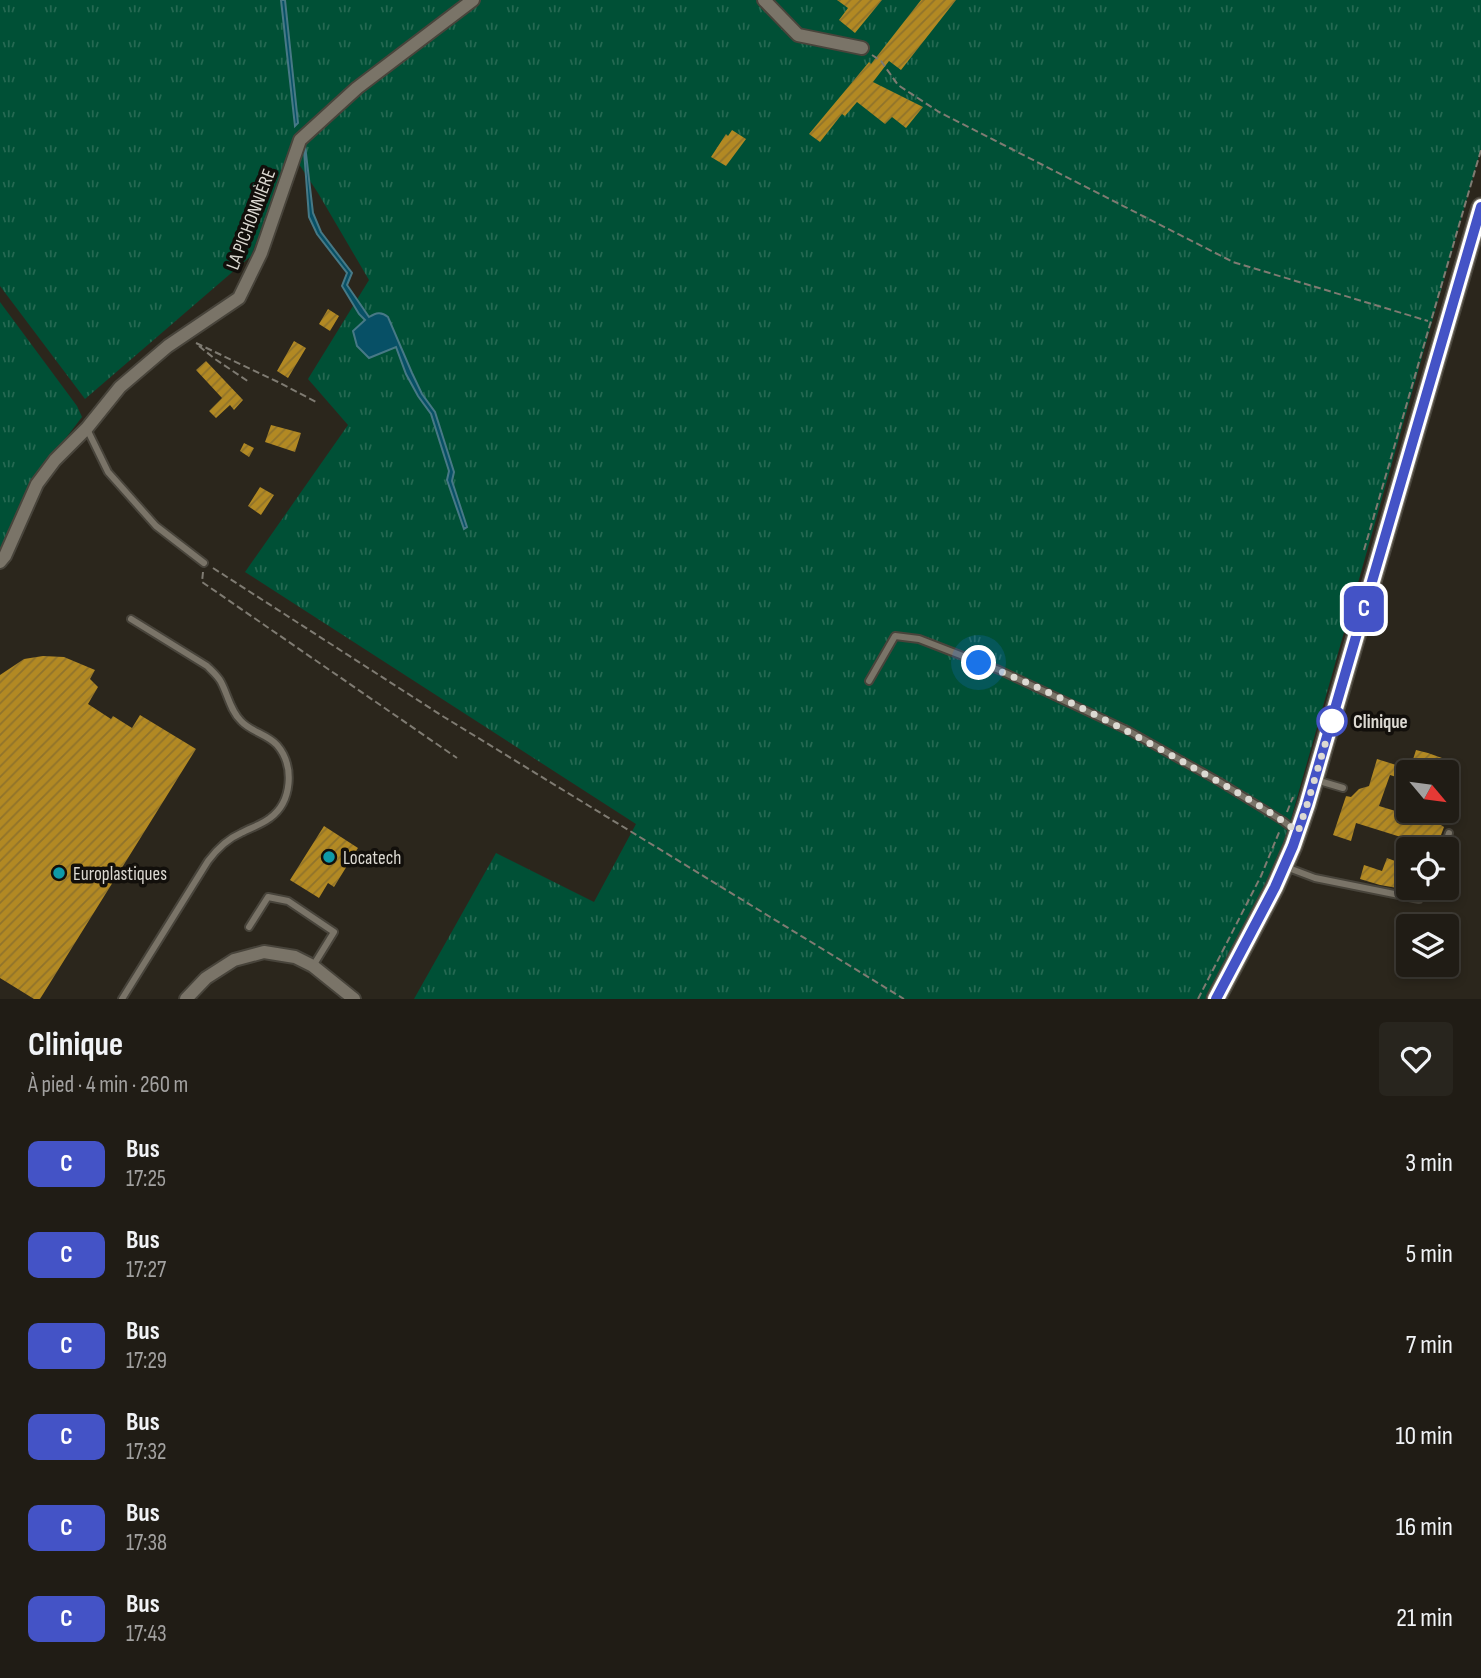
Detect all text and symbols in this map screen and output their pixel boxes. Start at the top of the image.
street label: LA PICHONNIÈRE [222,166,281,273]
line badge: C [1341,586,1387,632]
text: C [1358,594,1370,623]
your location [961,645,996,680]
marker: Clinique [1317,706,1347,736]
place label: Clinique [1353,711,1408,734]
north arrow [1396,760,1460,822]
map controls [1396,760,1459,977]
button: locate [1396,837,1459,900]
place label: Locatech [343,847,401,870]
marker: Locatech [321,849,337,865]
place label: Europlastiques [73,863,167,886]
marker: Europlastiques [51,865,67,881]
button: layers [1396,914,1459,977]
button: heart [1379,1022,1453,1096]
text: Clinique [28,1025,123,1065]
text: À pied · 4 min · 260 m [28,1071,188,1099]
text: Bus [126,1134,160,1165]
text: 3 min [1405,1148,1453,1179]
text: C [60,1149,73,1178]
text: 17:25 [126,1165,166,1193]
text: Bus [126,1225,160,1256]
text: 5 min [1406,1239,1453,1270]
text: C [60,1240,73,1269]
text: 17:27 [126,1256,166,1284]
text: Bus [126,1316,160,1347]
text: 7 min [1406,1330,1453,1361]
text: C [60,1331,73,1360]
text: 17:29 [126,1347,167,1375]
text: Bus [126,1407,160,1438]
text: 10 min [1396,1421,1453,1452]
text: C [60,1422,73,1451]
text: 17:32 [126,1438,167,1466]
text: Bus [126,1498,160,1529]
text: 16 min [1396,1512,1453,1543]
text: C [60,1513,73,1542]
text: 17:38 [126,1529,167,1557]
text: Bus [126,1589,160,1620]
text: 21 min [1396,1603,1453,1634]
text: C [60,1604,73,1633]
text: 17:43 [126,1620,167,1648]

